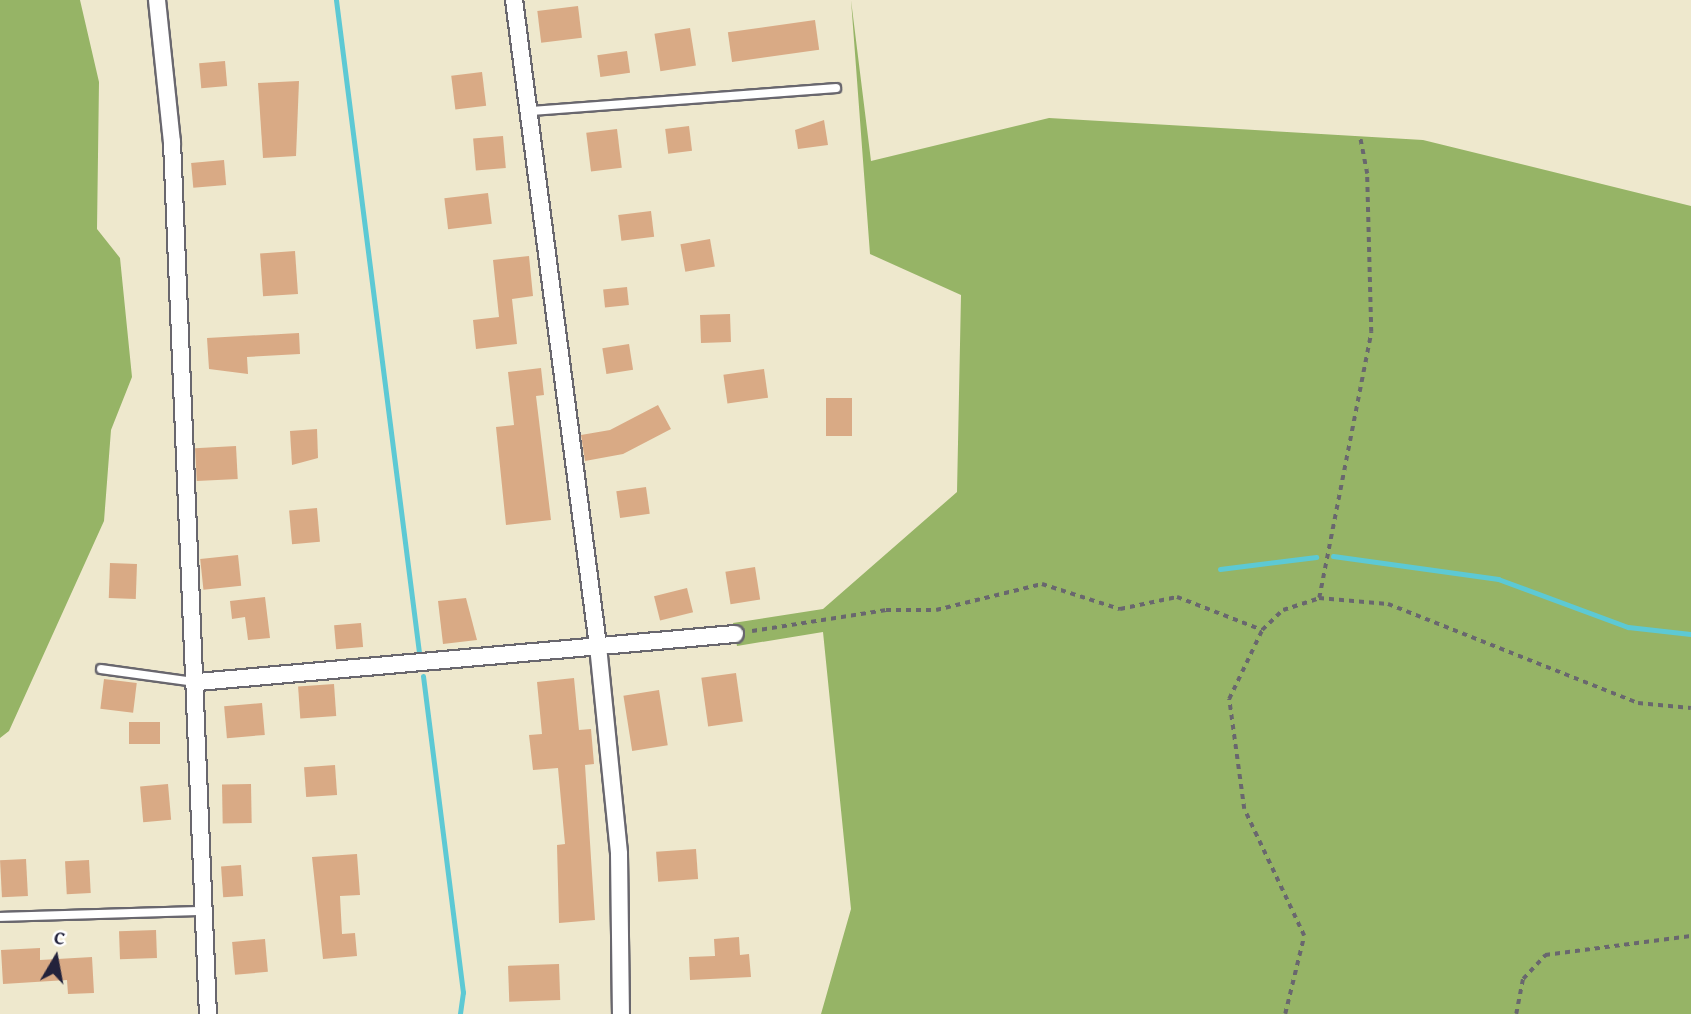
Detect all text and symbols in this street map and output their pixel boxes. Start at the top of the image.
north arrow [21,923,91,993]
text: С [52,923,67,952]

